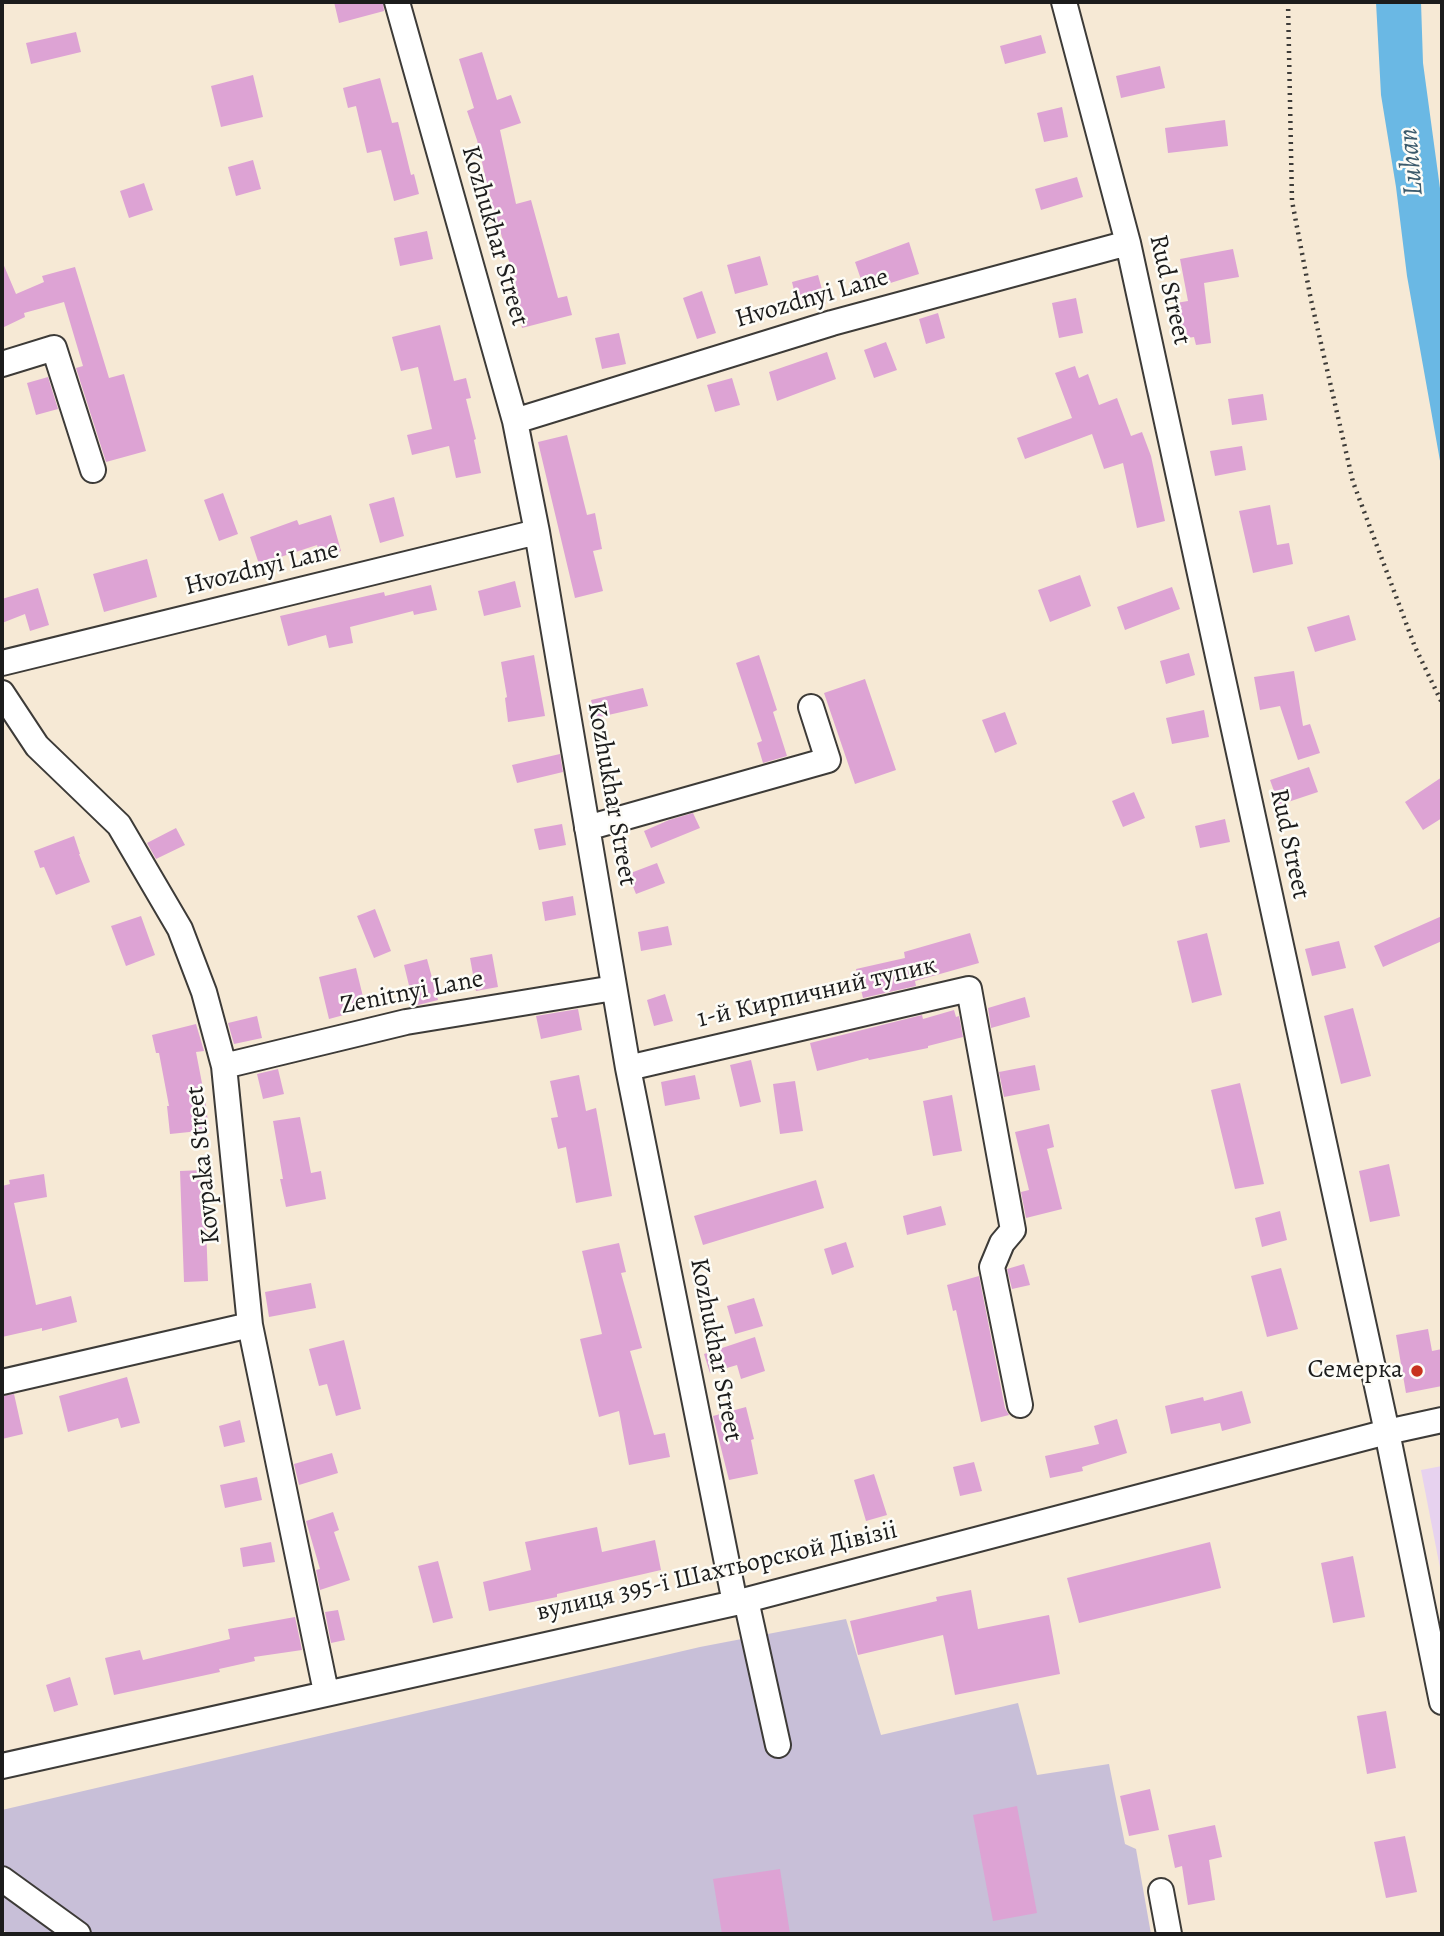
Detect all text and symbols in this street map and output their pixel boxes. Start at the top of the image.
water label: Luhan [1392,127,1432,197]
street label: Kozhukhar Street [453,142,535,330]
street label: Rud Street [1141,232,1197,348]
street label: Hvozdnyi Lane [732,262,892,336]
street label: Hvozdnyi Lane [182,535,342,603]
street label: Kozhukhar Street [579,700,643,888]
street label: Rud Street [1262,786,1316,902]
street label: 1-й Кирпичний тупик [694,950,940,1036]
street label: Zenitnyi Lane [338,964,486,1022]
street label: Kovpaka Street [180,1084,228,1246]
street label: Kozhukhar Street [682,1256,748,1444]
place label: Семерка [1307,1355,1403,1387]
marker: Семерка [1409,1363,1425,1379]
street label: вулиця 395-ї Шахтьорской Дівізіі [533,1515,901,1629]

